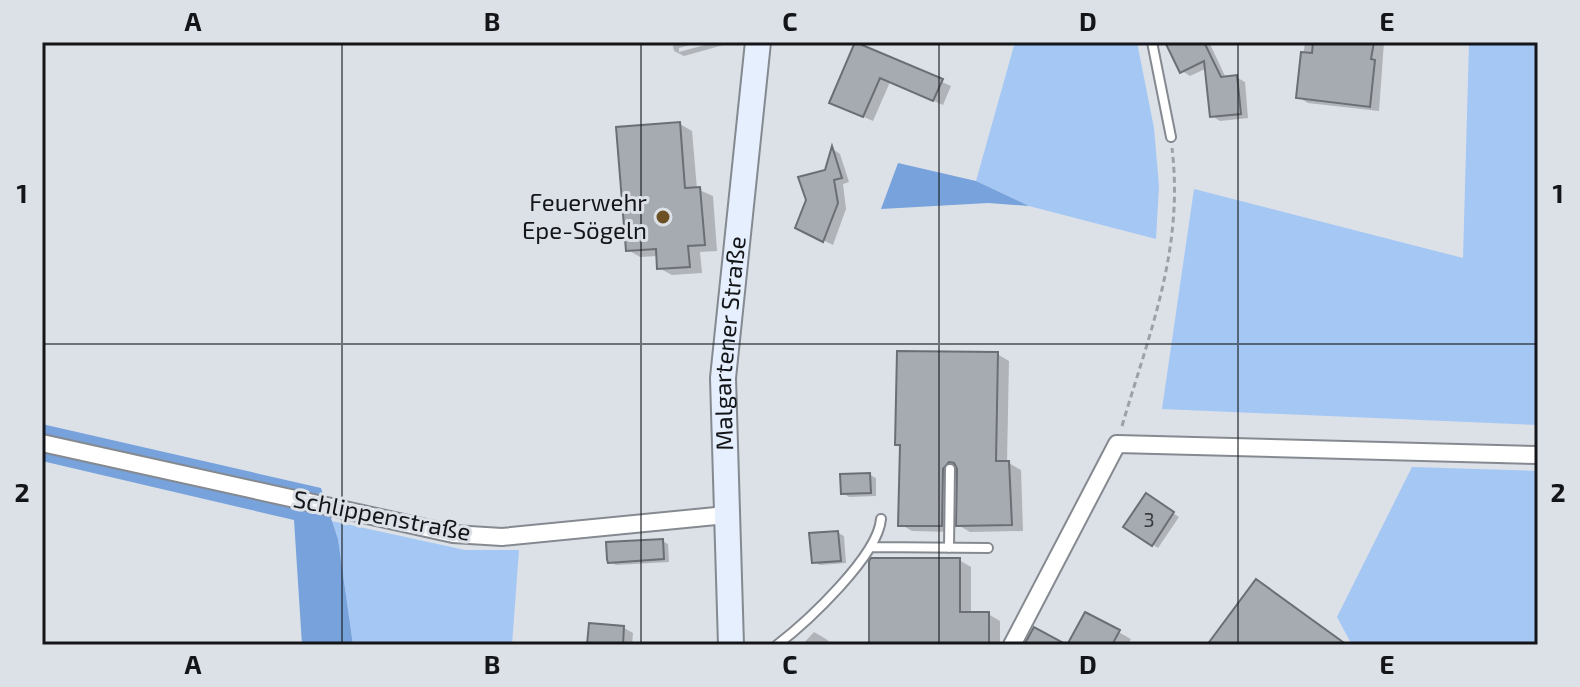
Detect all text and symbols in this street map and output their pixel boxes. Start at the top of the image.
text: A [185,5,202,36]
text: B [484,5,500,36]
text: C [782,5,798,36]
text: D [1079,5,1097,36]
text: E [1379,5,1395,36]
text: 1 [16,177,28,208]
text: 1 [1552,177,1564,208]
place label: Feuerwehr Epe-Sögeln [522,187,647,244]
marker: Feuerwehr Epe-Sögeln [654,208,672,226]
street label: Malgartener Straße [707,235,751,451]
text: 2 [14,476,30,507]
text: 2 [1550,476,1566,507]
street label: Schlippenstraße [291,483,473,546]
house number: 3 [1143,507,1155,531]
text: A [185,648,202,679]
text: B [484,648,500,679]
text: C [782,648,798,679]
text: D [1079,648,1097,679]
text: E [1379,648,1395,679]

